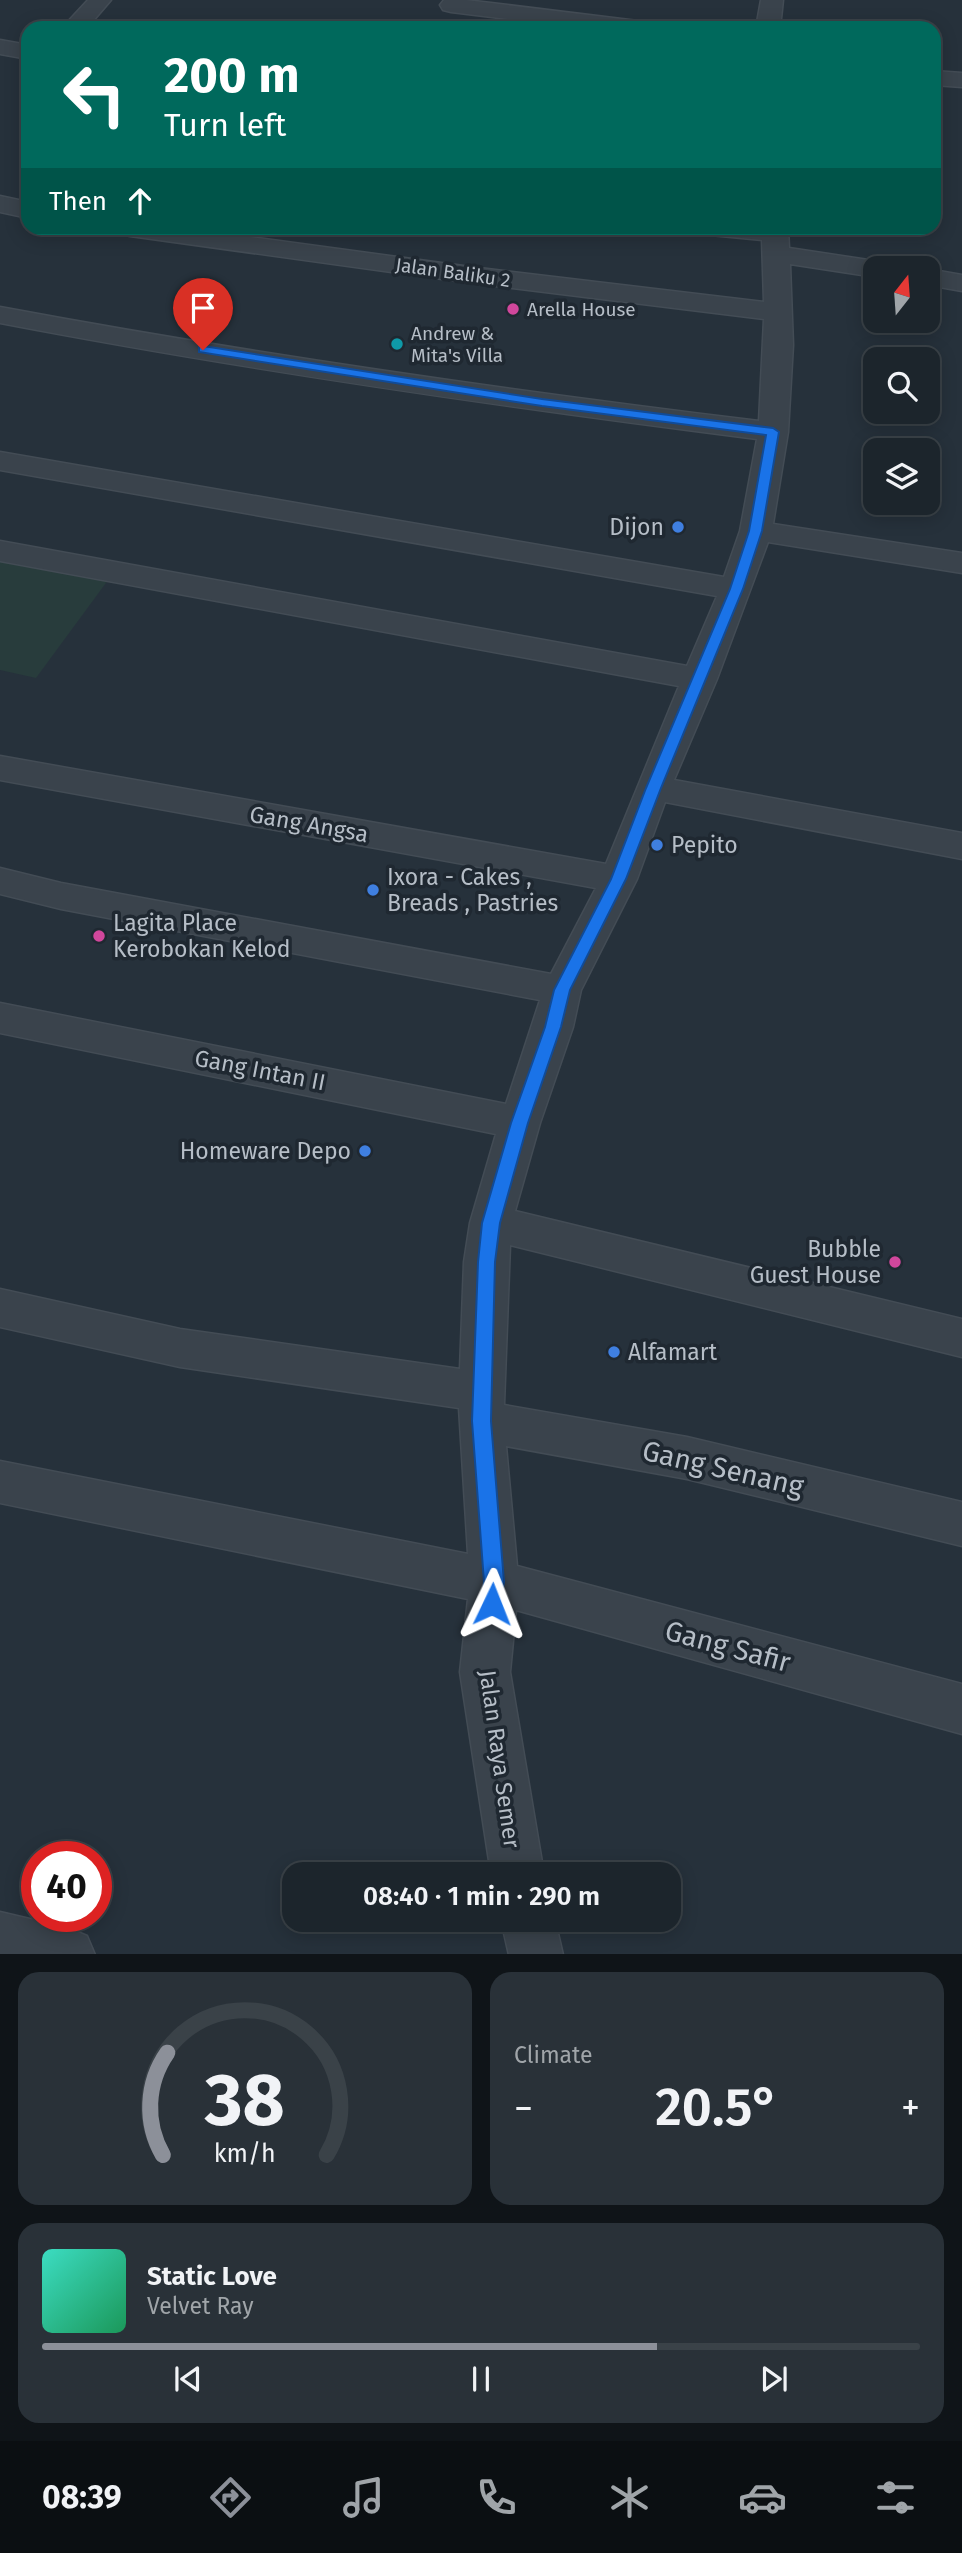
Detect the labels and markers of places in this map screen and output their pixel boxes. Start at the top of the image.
pin [173,278,233,350]
place label: Arella House [527,298,636,321]
marker: Arella House [505,301,521,317]
place label: Andrew & Mita's Villa [411,322,503,367]
marker: Andrew & Mita's Villa [389,336,405,352]
place label: Dijon [609,513,664,541]
marker: Dijon [670,519,686,535]
place label: Pepito [671,831,738,859]
marker: Pepito [649,837,665,853]
place label: Ixora - Cakes , Breads , Pastries [387,863,558,917]
marker: Ixora - Cakes , Breads , Pastries [365,882,381,898]
place label: Lagita Place Kerobokan Kelod [113,909,291,963]
marker: Lagita Place Kerobokan Kelod [91,928,107,944]
place label: Homeware Depo [180,1137,351,1165]
marker: Homeware Depo [357,1143,373,1159]
place label: Bubble Guest House [750,1235,881,1289]
marker: Bubble Guest House [887,1254,903,1270]
place label: Alfamart [628,1338,718,1366]
marker: Alfamart [606,1344,622,1360]

